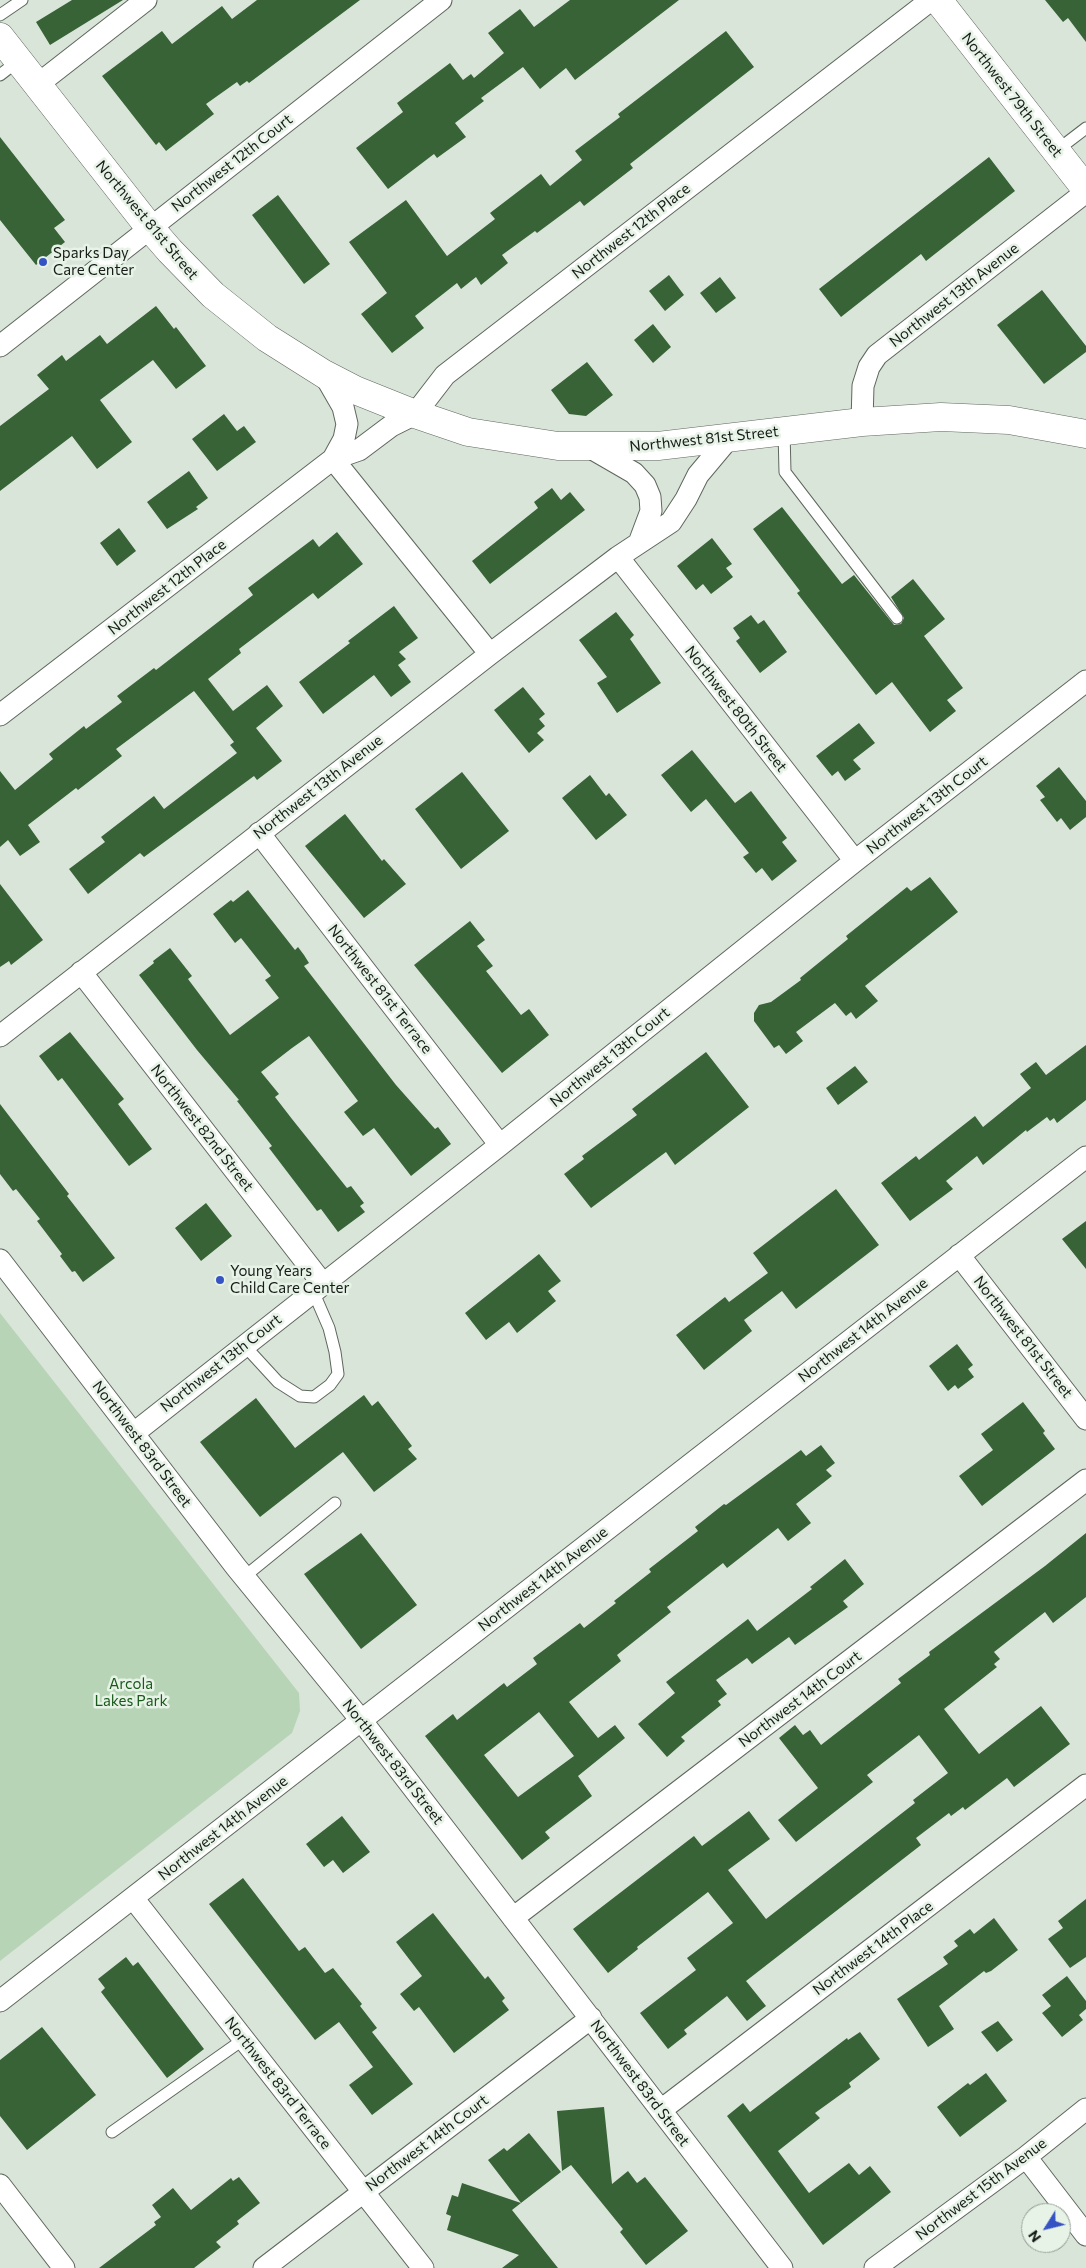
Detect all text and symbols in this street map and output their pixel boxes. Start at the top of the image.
street label: Northwest 79th Street [958,29,1066,161]
street label: Northwest 12th Court [168,110,296,216]
street label: Northwest 81st Street [92,157,202,283]
street label: Northwest 12th Place [568,179,694,283]
street label: Northwest 13th Avenue [886,239,1022,351]
place label: Sparks Day Care Center [53,244,134,279]
marker: Sparks Day Care Center [37,256,49,268]
street label: Northwest 81st Street [628,422,780,456]
street label: Northwest 12th Place [104,535,230,639]
street label: Northwest 80th Street [681,642,791,776]
street label: Northwest 13th Avenue [250,731,386,843]
street label: Northwest 13th Court [863,752,991,858]
street label: Northwest 81st Terrace [324,921,436,1057]
street label: Northwest 13th Court [547,1003,673,1111]
street label: Northwest 82nd Street [147,1061,257,1195]
place label: Young Years Child Care Center [230,1262,349,1297]
street label: Northwest 81st Street [970,1272,1076,1402]
marker: Young Years Child Care Center [214,1274,226,1286]
street label: Northwest 14th Avenue [795,1274,931,1386]
street label: Northwest 13th Court [157,1310,285,1416]
street label: Northwest 83rd Street [89,1377,195,1511]
street label: Northwest 14th Avenue [475,1523,611,1635]
street label: Northwest 14th Court [735,1647,865,1751]
park label: Arcola Lakes Park [94,1675,168,1710]
street label: Northwest 83rd Street [339,1696,447,1828]
street label: Northwest 14th Avenue [155,1772,291,1884]
street label: Northwest 14th Place [809,1897,937,1999]
street label: Northwest 83rd Terrace [221,2013,335,2153]
street label: Northwest 83rd Street [587,2016,693,2150]
street label: Northwest 14th Court [362,2091,492,2195]
street label: Northwest 15th Avenue [912,2134,1050,2244]
north arrow [1021,2203,1071,2253]

